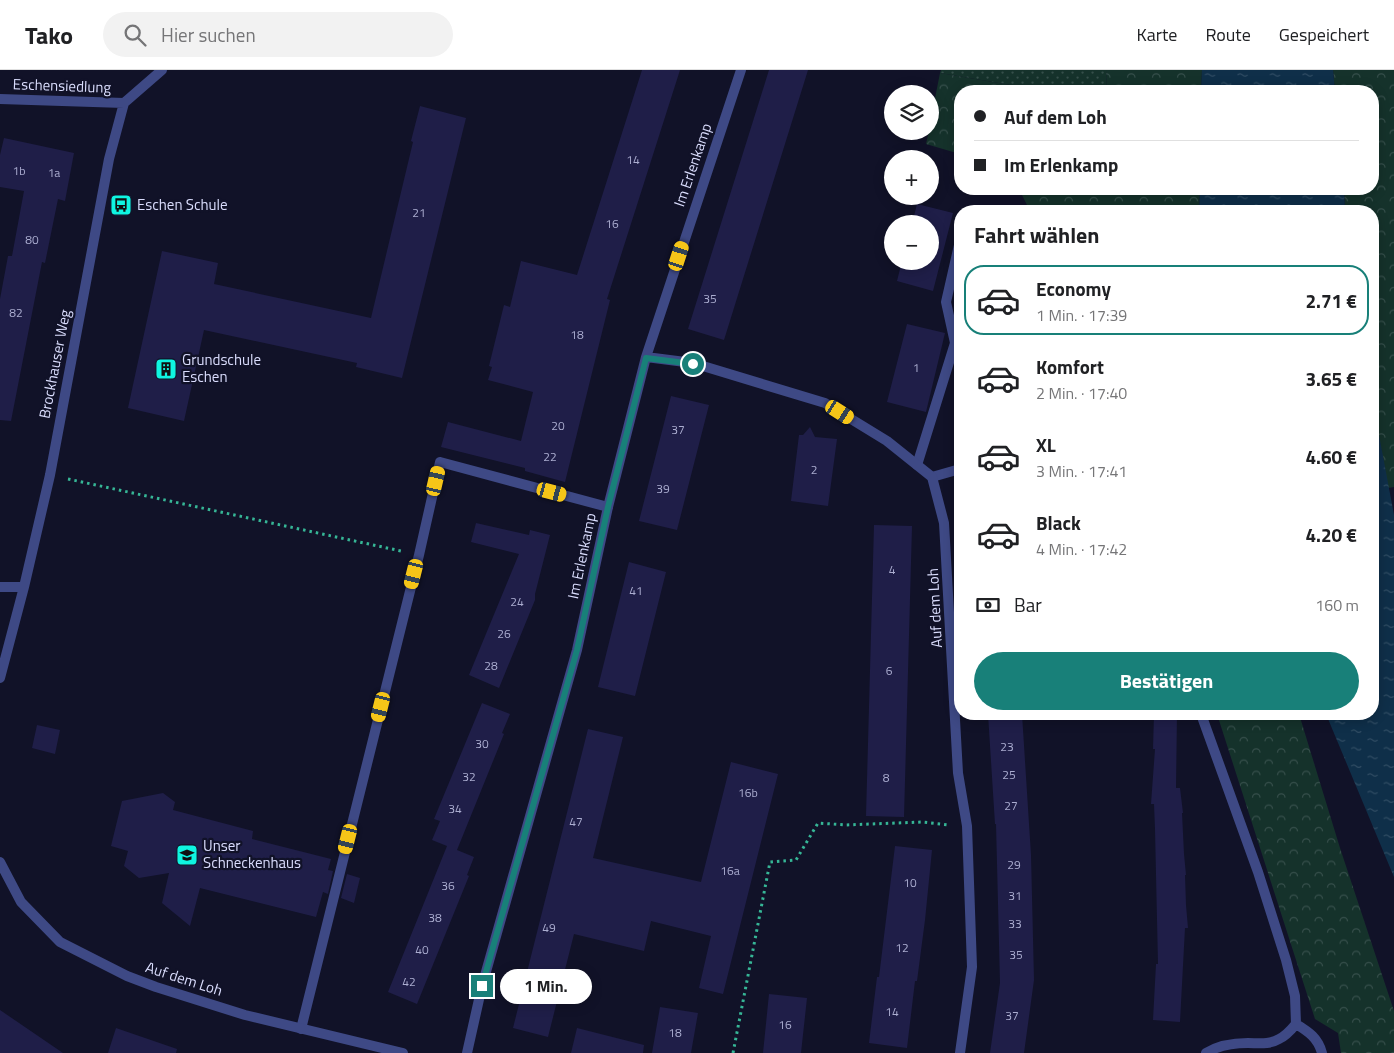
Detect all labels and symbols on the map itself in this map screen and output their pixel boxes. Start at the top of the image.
street label: Eschensiedlung [12,72,112,99]
street label: Im Erlenkamp [667,120,718,210]
house number: 14 [626,150,640,169]
house number: 1b [12,161,26,180]
house number: 1a [48,163,60,182]
bus stop icon: Eschen Schule [109,193,133,217]
place label: Eschen Schule [137,193,228,216]
house number: 21 [412,203,426,222]
house number: 16 [605,214,619,233]
house number: 80 [25,230,39,249]
car [667,239,690,273]
house number: 35 [703,289,717,308]
house number: 82 [9,303,23,322]
street label: Brockhauser Weg [33,307,76,420]
house number: 18 [570,325,584,344]
place label: Grundschule Eschen [182,348,261,388]
route start [682,353,704,375]
building icon: Grundschule Eschen [154,357,178,381]
house number: 1 [913,358,919,377]
car [823,398,856,426]
house number: 20 [551,416,565,435]
house number: 37 [671,420,685,439]
house number: 22 [543,447,557,466]
house number: 2 [811,460,817,479]
car [425,465,446,497]
house number: 39 [656,479,670,498]
car [535,481,568,503]
street label: Im Erlenkamp [561,511,602,601]
car [403,558,424,590]
house number: 4 [889,560,896,579]
street label: Auf dem Loh [921,568,948,648]
house number: 41 [629,581,643,600]
house number: 24 [510,592,524,611]
house number: 26 [497,624,511,643]
house number: 28 [484,656,498,675]
house number: 6 [886,661,893,680]
car [370,691,391,723]
house number: 30 [475,734,489,753]
house number: 23 [1000,737,1014,756]
house number: 25 [1002,765,1016,784]
house number: 32 [462,767,476,786]
house number: 8 [883,768,890,787]
house number: 16b [738,783,758,802]
house number: 27 [1004,796,1018,815]
house number: 34 [448,799,462,818]
house number: 47 [569,812,583,831]
car [337,823,358,855]
place label: Unser Schneckenhaus [203,834,301,874]
school or university icon: Unser Schneckenhaus [175,843,199,867]
house number: 29 [1007,855,1021,874]
house number: 16a [720,861,740,880]
house number: 10 [903,873,917,892]
house number: 36 [441,876,455,895]
house number: 31 [1008,886,1022,905]
house number: 38 [428,908,442,927]
house number: 33 [1008,914,1022,933]
house number: 49 [542,918,556,937]
house number: 12 [895,938,909,957]
house number: 40 [415,940,429,959]
house number: 35 [1009,945,1023,964]
street label: Auf dem Loh [143,955,226,1002]
callout: 1 Min. [500,968,592,1004]
house number: 42 [402,972,416,991]
route end [471,975,493,997]
house number: 14 [885,1002,899,1021]
house number: 37 [1005,1006,1019,1025]
house number: 16 [778,1015,792,1034]
house number: 18 [668,1023,682,1042]

